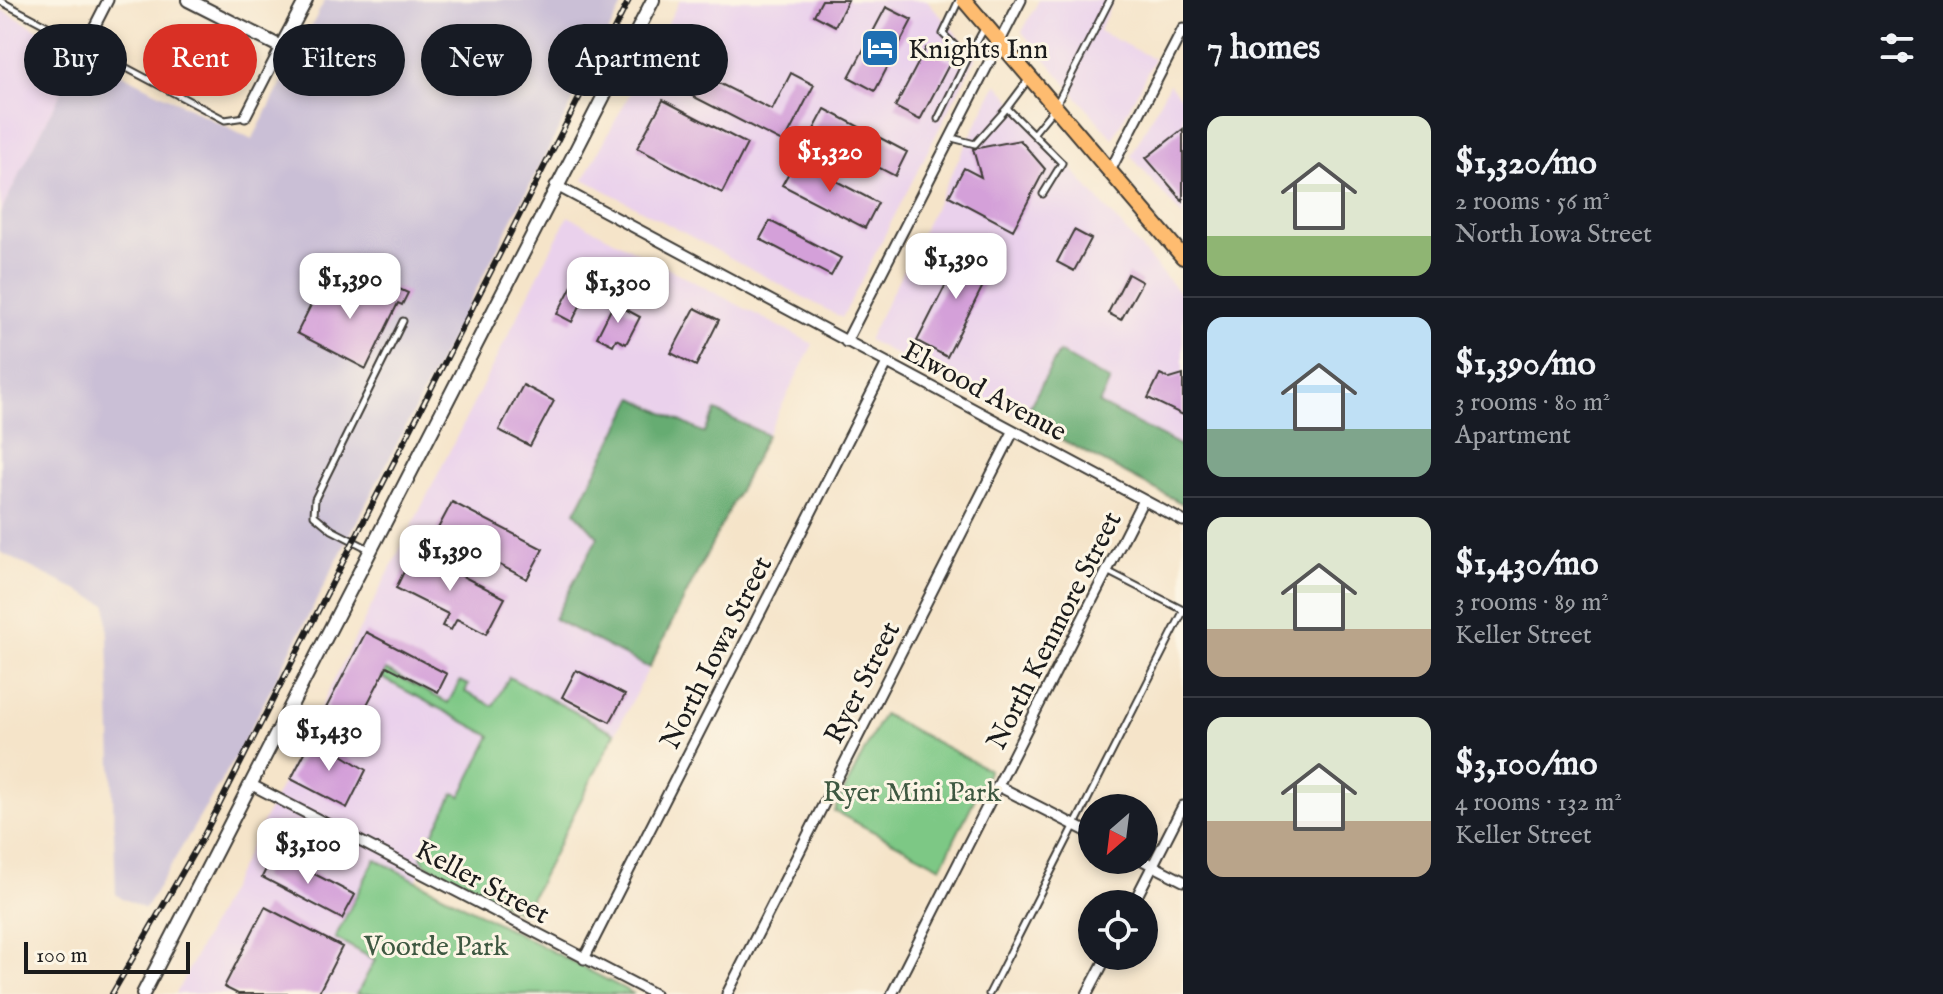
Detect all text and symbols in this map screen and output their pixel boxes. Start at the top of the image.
chip: Buy [24,24,127,96]
chip: Rent [143,24,257,96]
chip: Filters [273,24,405,96]
chip: New [421,24,532,96]
chip: Apartment [548,24,728,96]
icon: filters [1875,26,1919,70]
hotel icon: Knights Inn [859,27,901,69]
text: 7 homes [1207,27,1320,70]
place label: Knights Inn [908,33,1048,68]
pin: $1,320 [765,126,895,194]
text: $1,320 [797,135,863,168]
text: $1,320/mo [1455,142,1597,185]
icon: home [1271,148,1367,244]
text: 2 rooms · 56 m² [1455,185,1610,218]
text: North Iowa Street [1455,218,1652,251]
pin: $1,390 [891,233,1021,301]
text: $1,390 [924,242,988,275]
pin: $1,390 [285,253,415,321]
pin: $1,300 [553,257,683,325]
text: $1,390 [318,262,382,295]
text: $1,300 [585,266,651,299]
street label: Elwood Avenue [895,334,1072,450]
text: $1,390/mo [1455,343,1596,386]
icon: home [1271,349,1367,445]
text: 3 rooms · 80 m² [1455,386,1610,419]
text: Apartment [1455,419,1571,452]
street label: North Kenmore Street [980,506,1131,756]
pin: $1,390 [385,525,515,593]
text: $1,390 [418,534,482,567]
text: $1,430/mo [1455,543,1598,586]
icon: home [1271,549,1367,645]
street label: North Iowa Street [654,550,781,756]
text: 3 rooms · 89 m² [1455,586,1609,619]
street label: Ryer Street [818,616,909,750]
text: Keller Street [1455,619,1592,652]
pin: $1,430 [264,705,394,773]
text: $1,430 [296,714,362,747]
text: $3,100/mo [1455,743,1598,786]
icon: home [1271,749,1367,845]
park label: Ryer Mini Park [823,776,1002,811]
text: 4 rooms · 132 m² [1455,786,1622,819]
north arrow [1078,794,1158,874]
map controls [1078,794,1158,970]
pin: $3,100 [243,818,373,886]
text: Keller Street [1455,819,1592,852]
text: $3,100 [275,827,341,860]
street label: Keller Street [409,833,555,933]
button: locate [1078,890,1158,970]
park label: Voorde Park [363,930,509,965]
scale bar [24,938,190,974]
text: 100 m [36,942,88,970]

